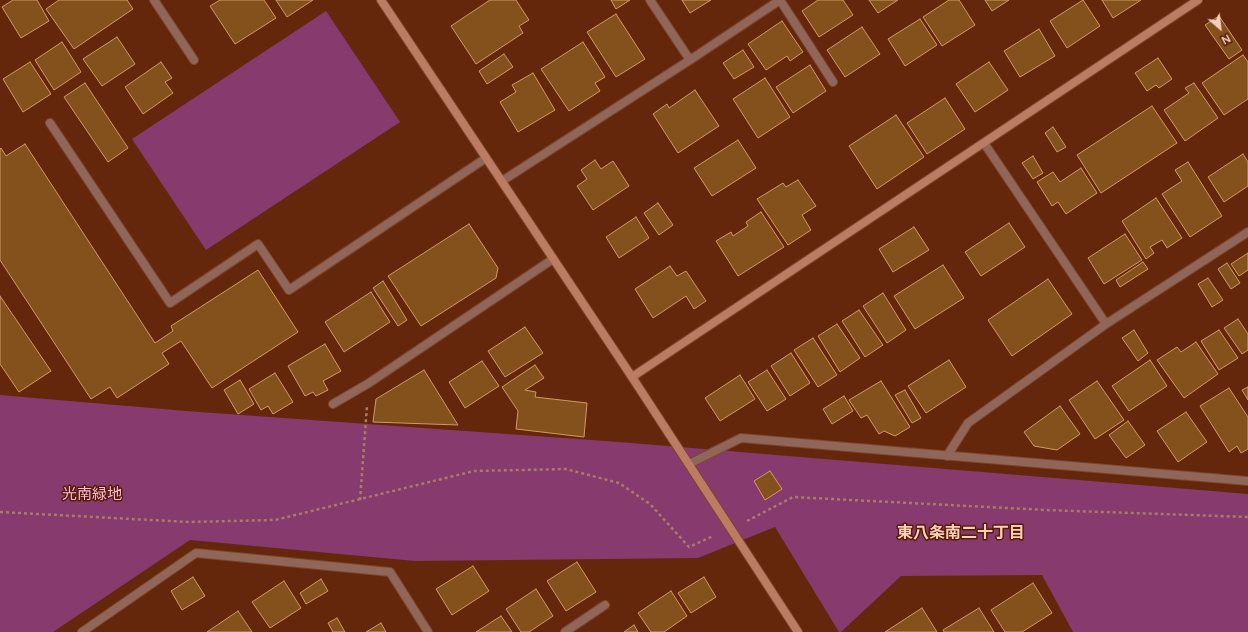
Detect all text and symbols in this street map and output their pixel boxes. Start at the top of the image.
north arrow [1200,8,1240,48]
text: N [1219,31,1233,47]
park label: 光南緑地 [62,486,122,504]
district label: 東八条南二十丁目 [897,523,1025,543]

